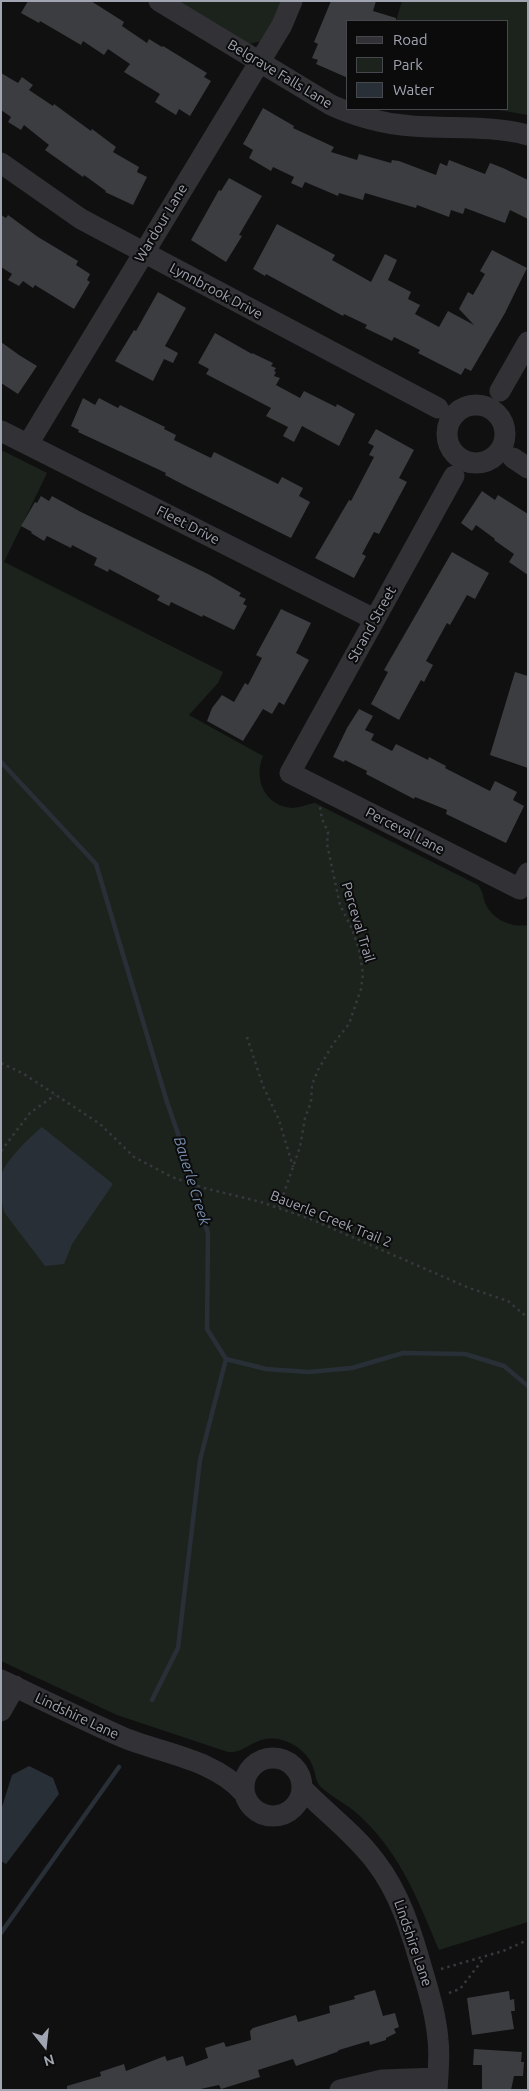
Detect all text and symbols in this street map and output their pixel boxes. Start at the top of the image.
legend [346,20,509,110]
text: Road [393,31,428,48]
street label: Belgrave Falls Lane [225,36,335,112]
text: Park [393,56,423,73]
text: Water [393,81,434,98]
street label: Wardour Lane [131,181,191,265]
street label: Lynnbrook Drive [167,259,265,323]
street label: Fleet Drive [154,502,222,548]
street label: Strand Street [344,583,400,665]
street label: Perceval Lane [363,804,447,858]
street label: Perceval Trail [338,880,378,964]
water label: Bauerle Creek [170,1134,214,1228]
street label: Bauerle Creek Trail 2 [268,1187,394,1251]
street label: Lindshire Lane [32,1689,122,1743]
street label: Lindshire Lane [390,1897,436,1989]
north arrow [20,2021,70,2071]
text: N [42,2051,56,2070]

